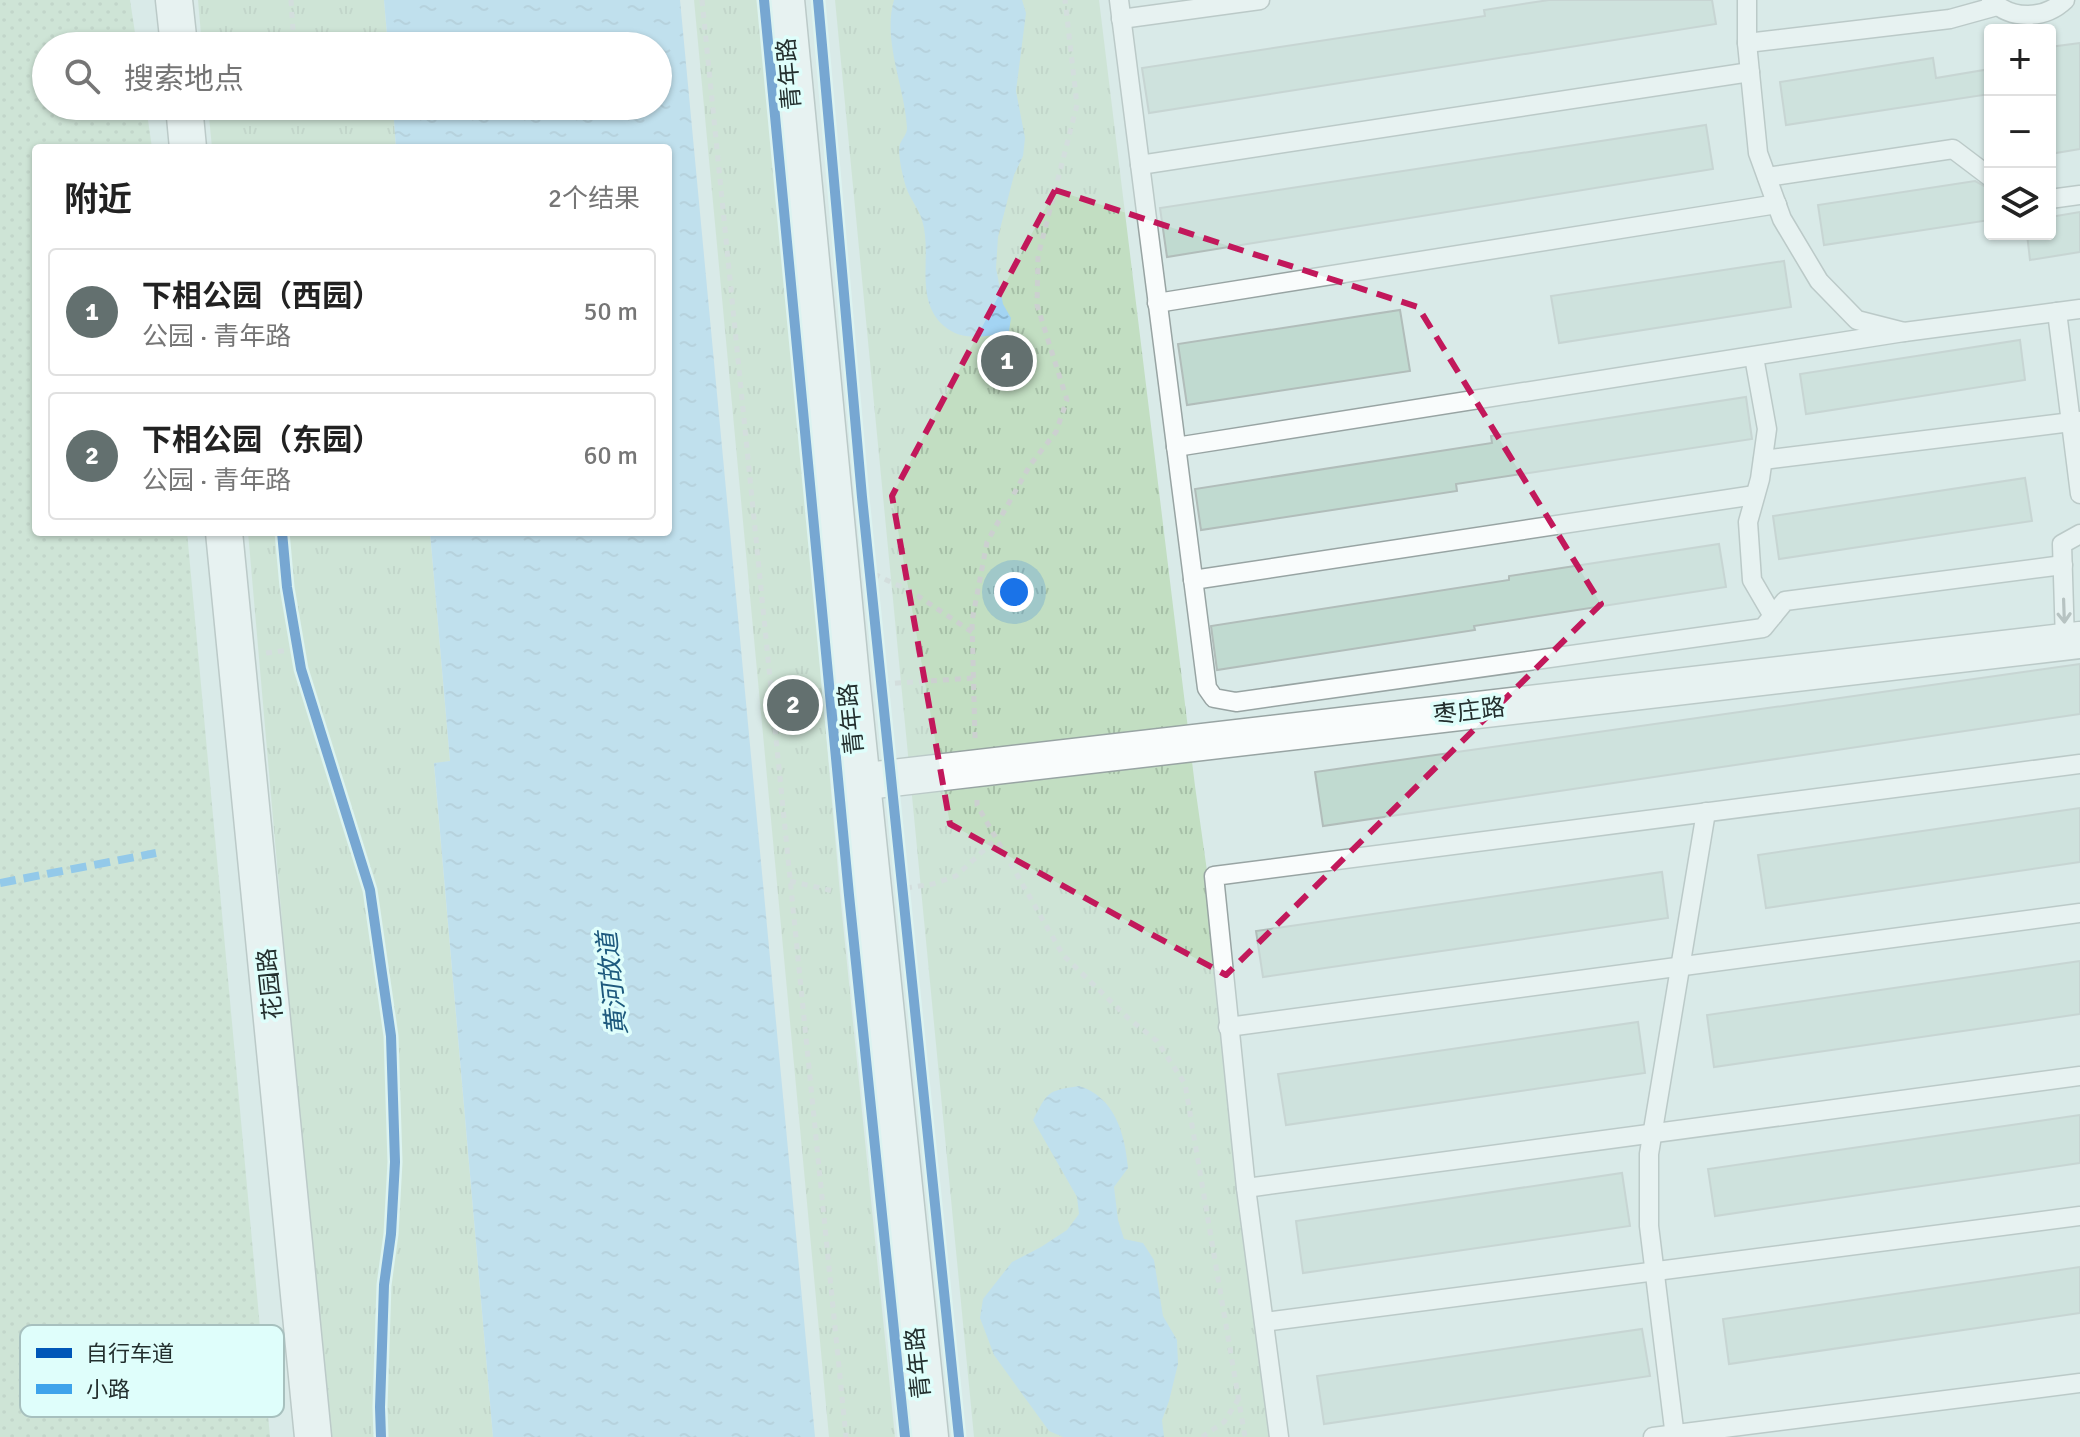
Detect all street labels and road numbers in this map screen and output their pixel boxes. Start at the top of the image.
street label: 青年路 [771,37,807,111]
street label: 青年路 [832,682,870,756]
street label: 枣庄路 [1431,692,1507,730]
street label: 花园路 [251,947,289,1021]
street label: 青年路 [899,1326,937,1400]

